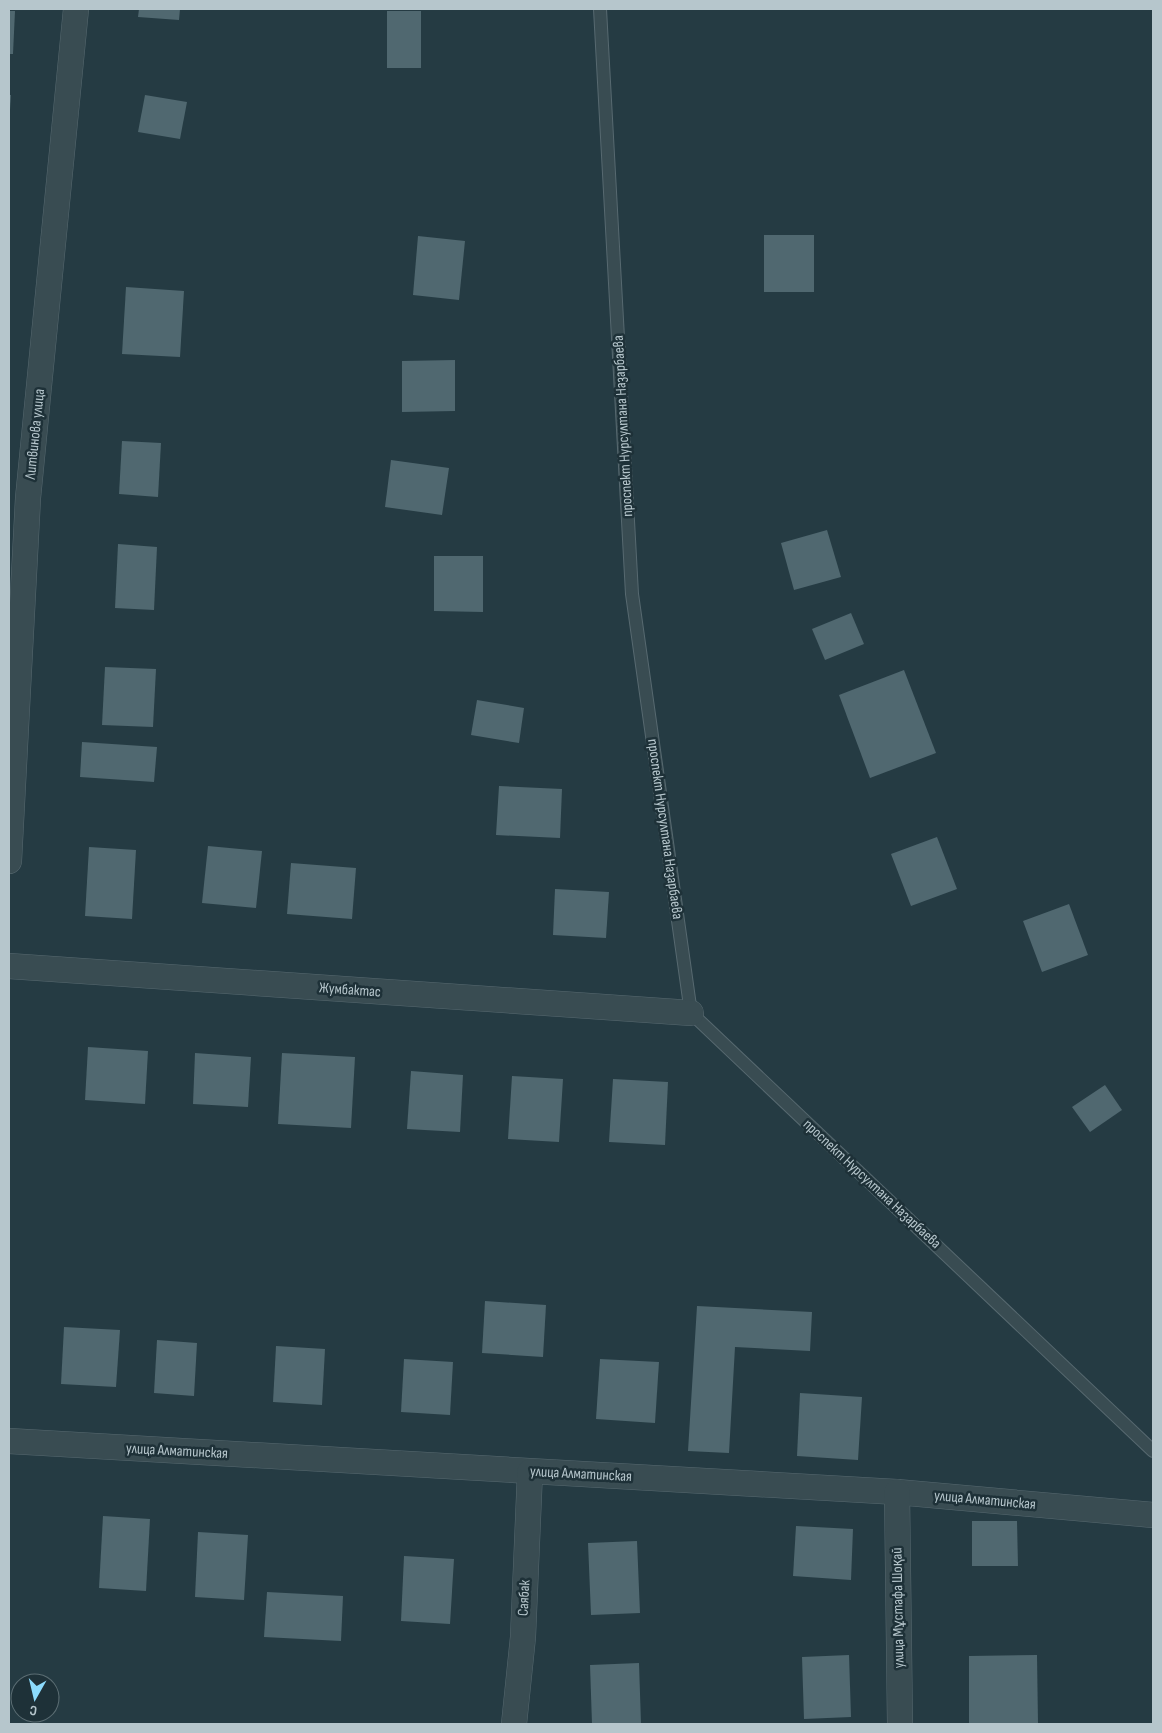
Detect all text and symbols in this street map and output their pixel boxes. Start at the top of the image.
street label: проспект Нурсултана Назарбаева [609,334,637,517]
street label: Литвинова улица [21,388,49,481]
street label: проспект Нурсултана Назарбаева [643,738,687,921]
street label: Жумбактас [318,978,382,1002]
street label: проспект Нурсултана Назарбаева [799,1115,945,1253]
street label: улица Алматинская [126,1439,229,1463]
street label: улица Алматинская [530,1462,633,1486]
street label: улица Алматинская [933,1486,1037,1514]
street label: улица Мұстафа Шоқай [887,1547,909,1669]
street label: Саябак [514,1579,534,1617]
north arrow [10,1673,60,1723]
text: С [29,1701,38,1719]

